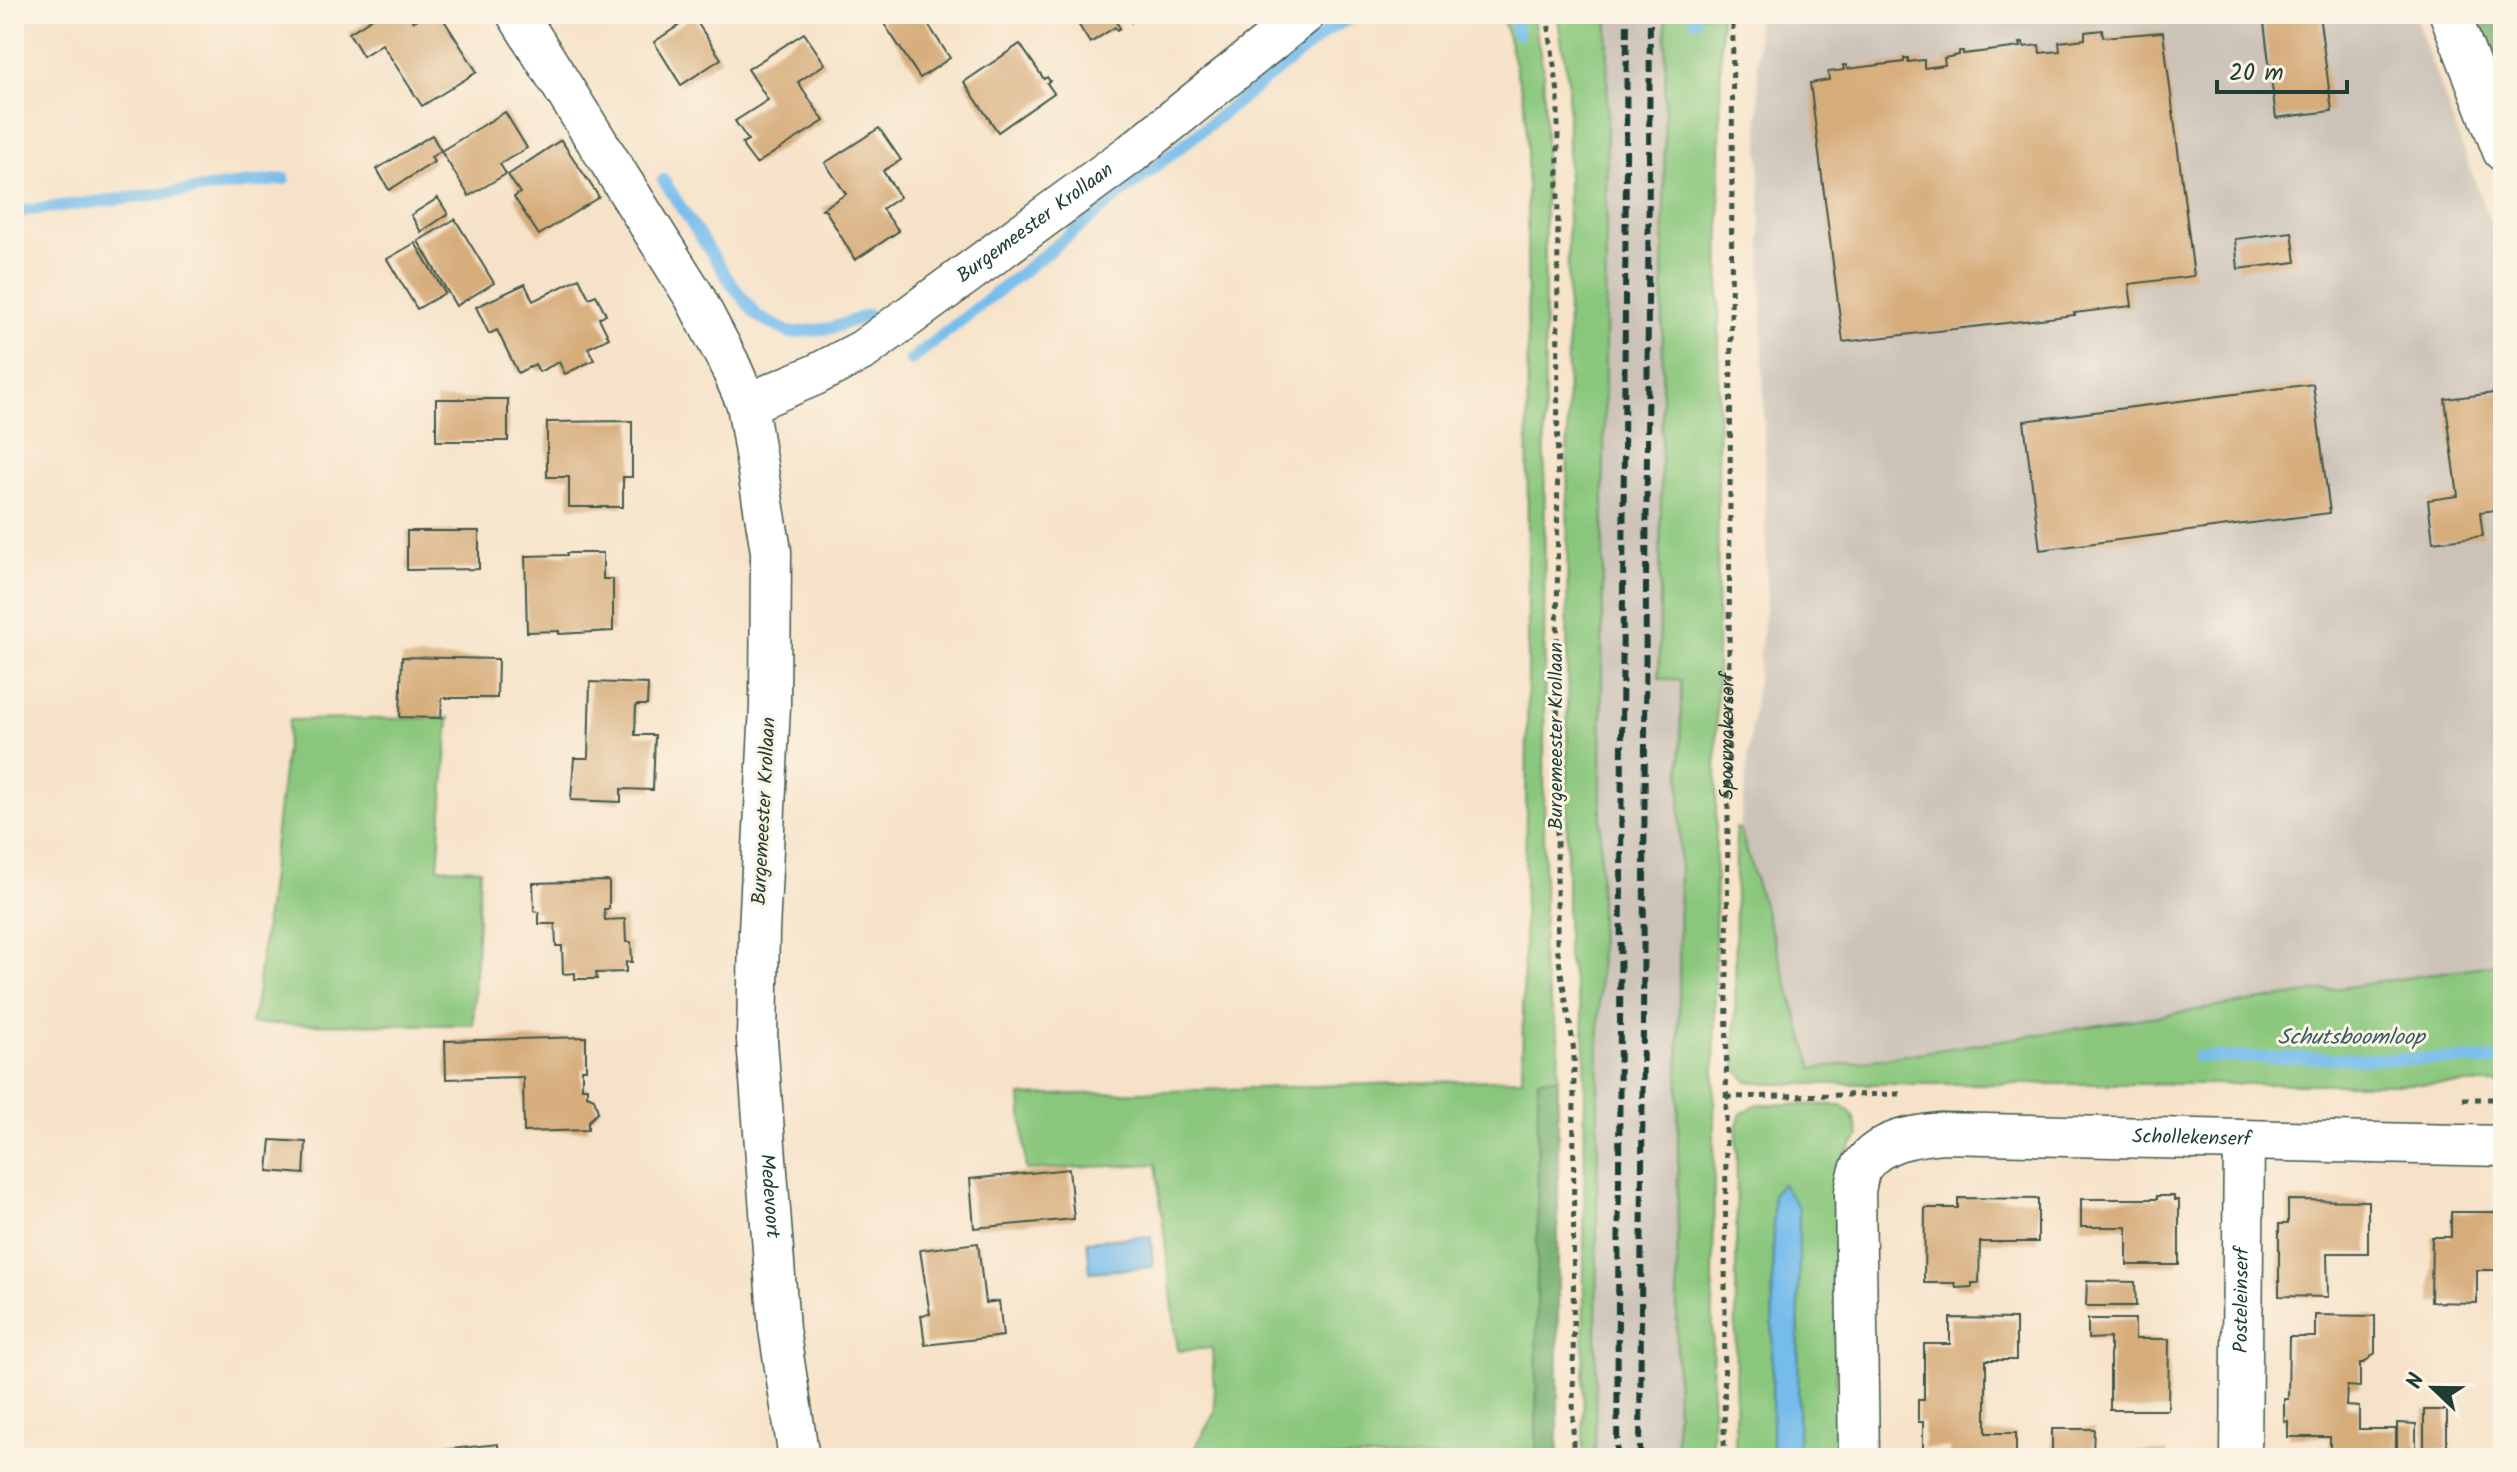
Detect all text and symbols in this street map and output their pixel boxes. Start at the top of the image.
scale bar [2217,44,2347,94]
text: 20 m [2229,54,2284,93]
street label: Burgemeester Krollaan [950,155,1121,292]
street label: Burgemeester Krollaan [1541,642,1573,830]
street label: Spoormakerserf [1712,670,1745,800]
street label: Burgemeester Krollaan [744,716,786,906]
water label: Schutsboomloop [2278,1021,2427,1056]
street label: Schollekenserf [2132,1121,2254,1156]
street label: Medevoort [750,1153,788,1240]
street label: Posteleinserf [2226,1244,2259,1353]
north arrow [2393,1348,2473,1428]
text: N [2398,1368,2436,1394]

